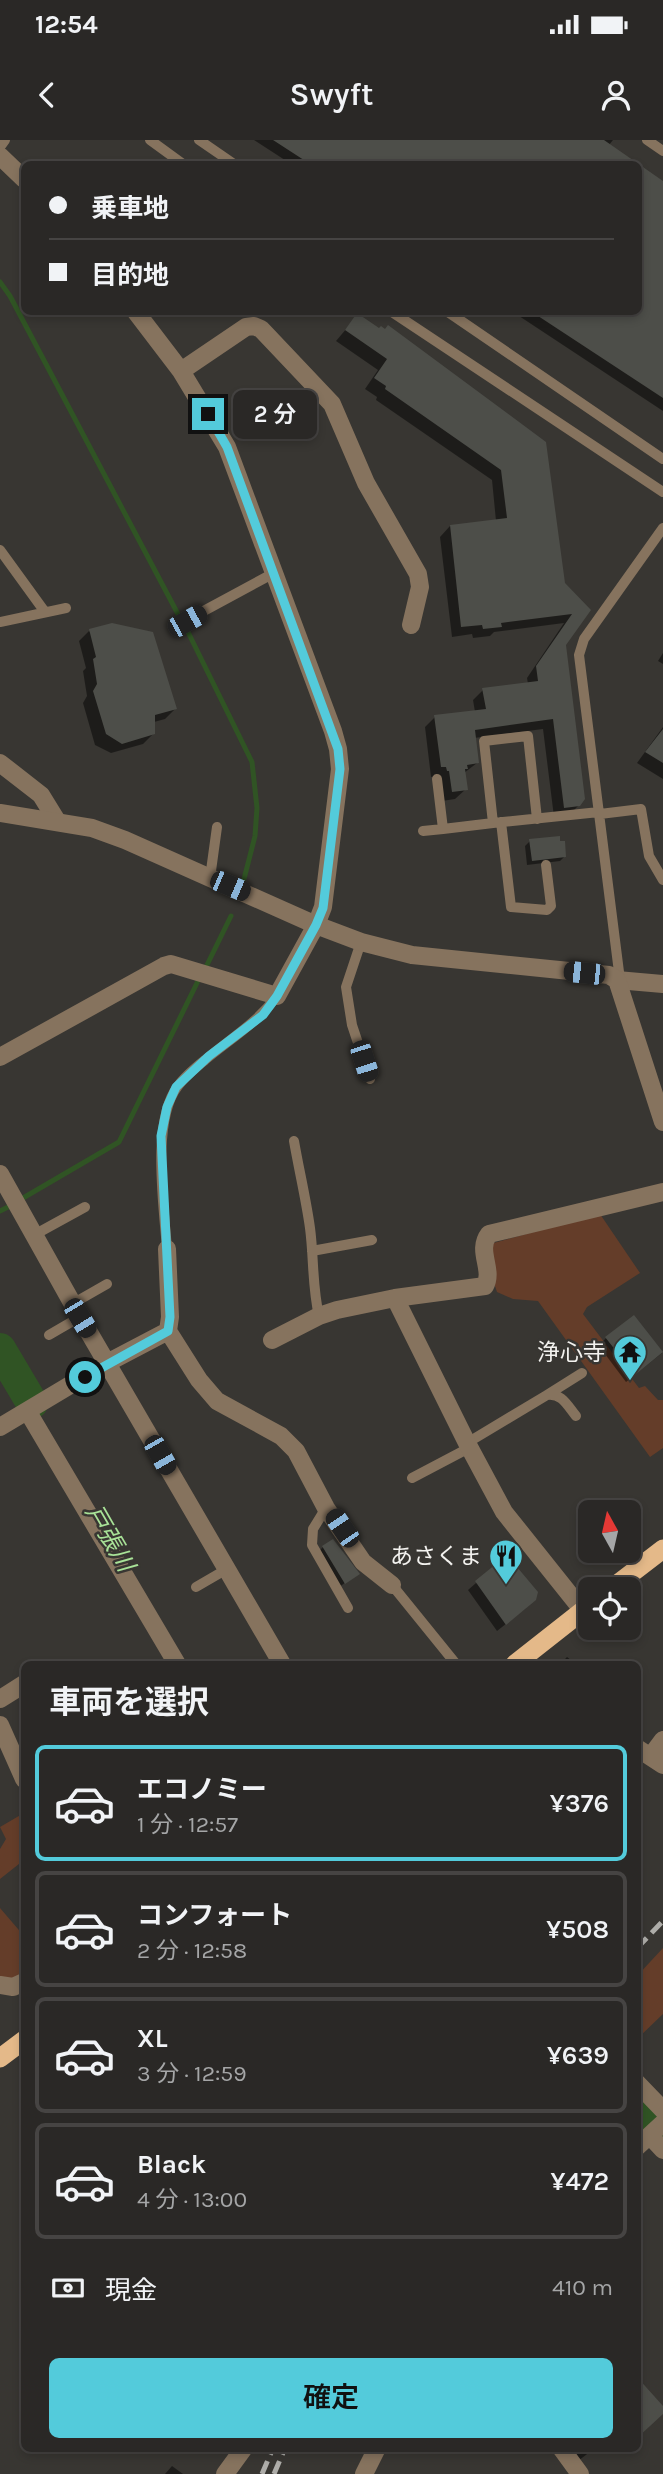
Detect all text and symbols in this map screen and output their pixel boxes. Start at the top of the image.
text: 12:54 [35,9,98,40]
icon: back [28,76,66,114]
text: Swyft [290,76,373,113]
icon: person [597,76,635,114]
text: 乗車地 [91,193,169,224]
text: 目的地 [91,260,169,291]
callout: 2 分 [232,390,316,438]
route end [192,398,224,430]
text: 2 分 [254,401,296,428]
car [164,602,211,640]
car [207,868,254,904]
car [563,960,606,986]
car [348,1038,381,1084]
car [61,1295,100,1341]
temple icon: 浄心寺 [611,1333,649,1382]
place label: 浄心寺 [537,1339,606,1366]
route start [69,1361,101,1393]
car [141,1432,180,1478]
water label: 戸張川 [80,1500,142,1579]
north arrow [578,1500,640,1563]
map controls [578,1500,641,1640]
car [322,1505,363,1551]
restaurant icon: あさくま [487,1537,525,1586]
place label: あさくま [390,1543,482,1570]
button: locate [578,1577,641,1640]
text: 車両を選択 [49,1684,209,1721]
icon: car [53,1772,116,1835]
text: エコノミー [137,1774,267,1805]
text: ¥376 [550,1788,609,1819]
text: 1 分 · 12:57 [137,1811,238,1838]
icon: car [53,1898,116,1961]
text: コンフォート [137,1900,292,1931]
text: ¥508 [546,1914,609,1945]
text: 2 分 · 12:58 [137,1937,247,1964]
text: XL [137,2023,168,2054]
icon: car [53,2024,116,2087]
text: ¥639 [547,2040,609,2071]
text: 3 分 · 12:59 [137,2060,247,2087]
text: Black [137,2149,206,2180]
icon: car [53,2150,116,2213]
text: ¥472 [551,2166,609,2197]
text: 4 分 · 13:00 [137,2186,247,2213]
icon: cash [49,2269,87,2307]
text: 410 m [552,2274,613,2301]
text: 現金 [105,2275,157,2306]
button: 確定 [49,2358,613,2438]

